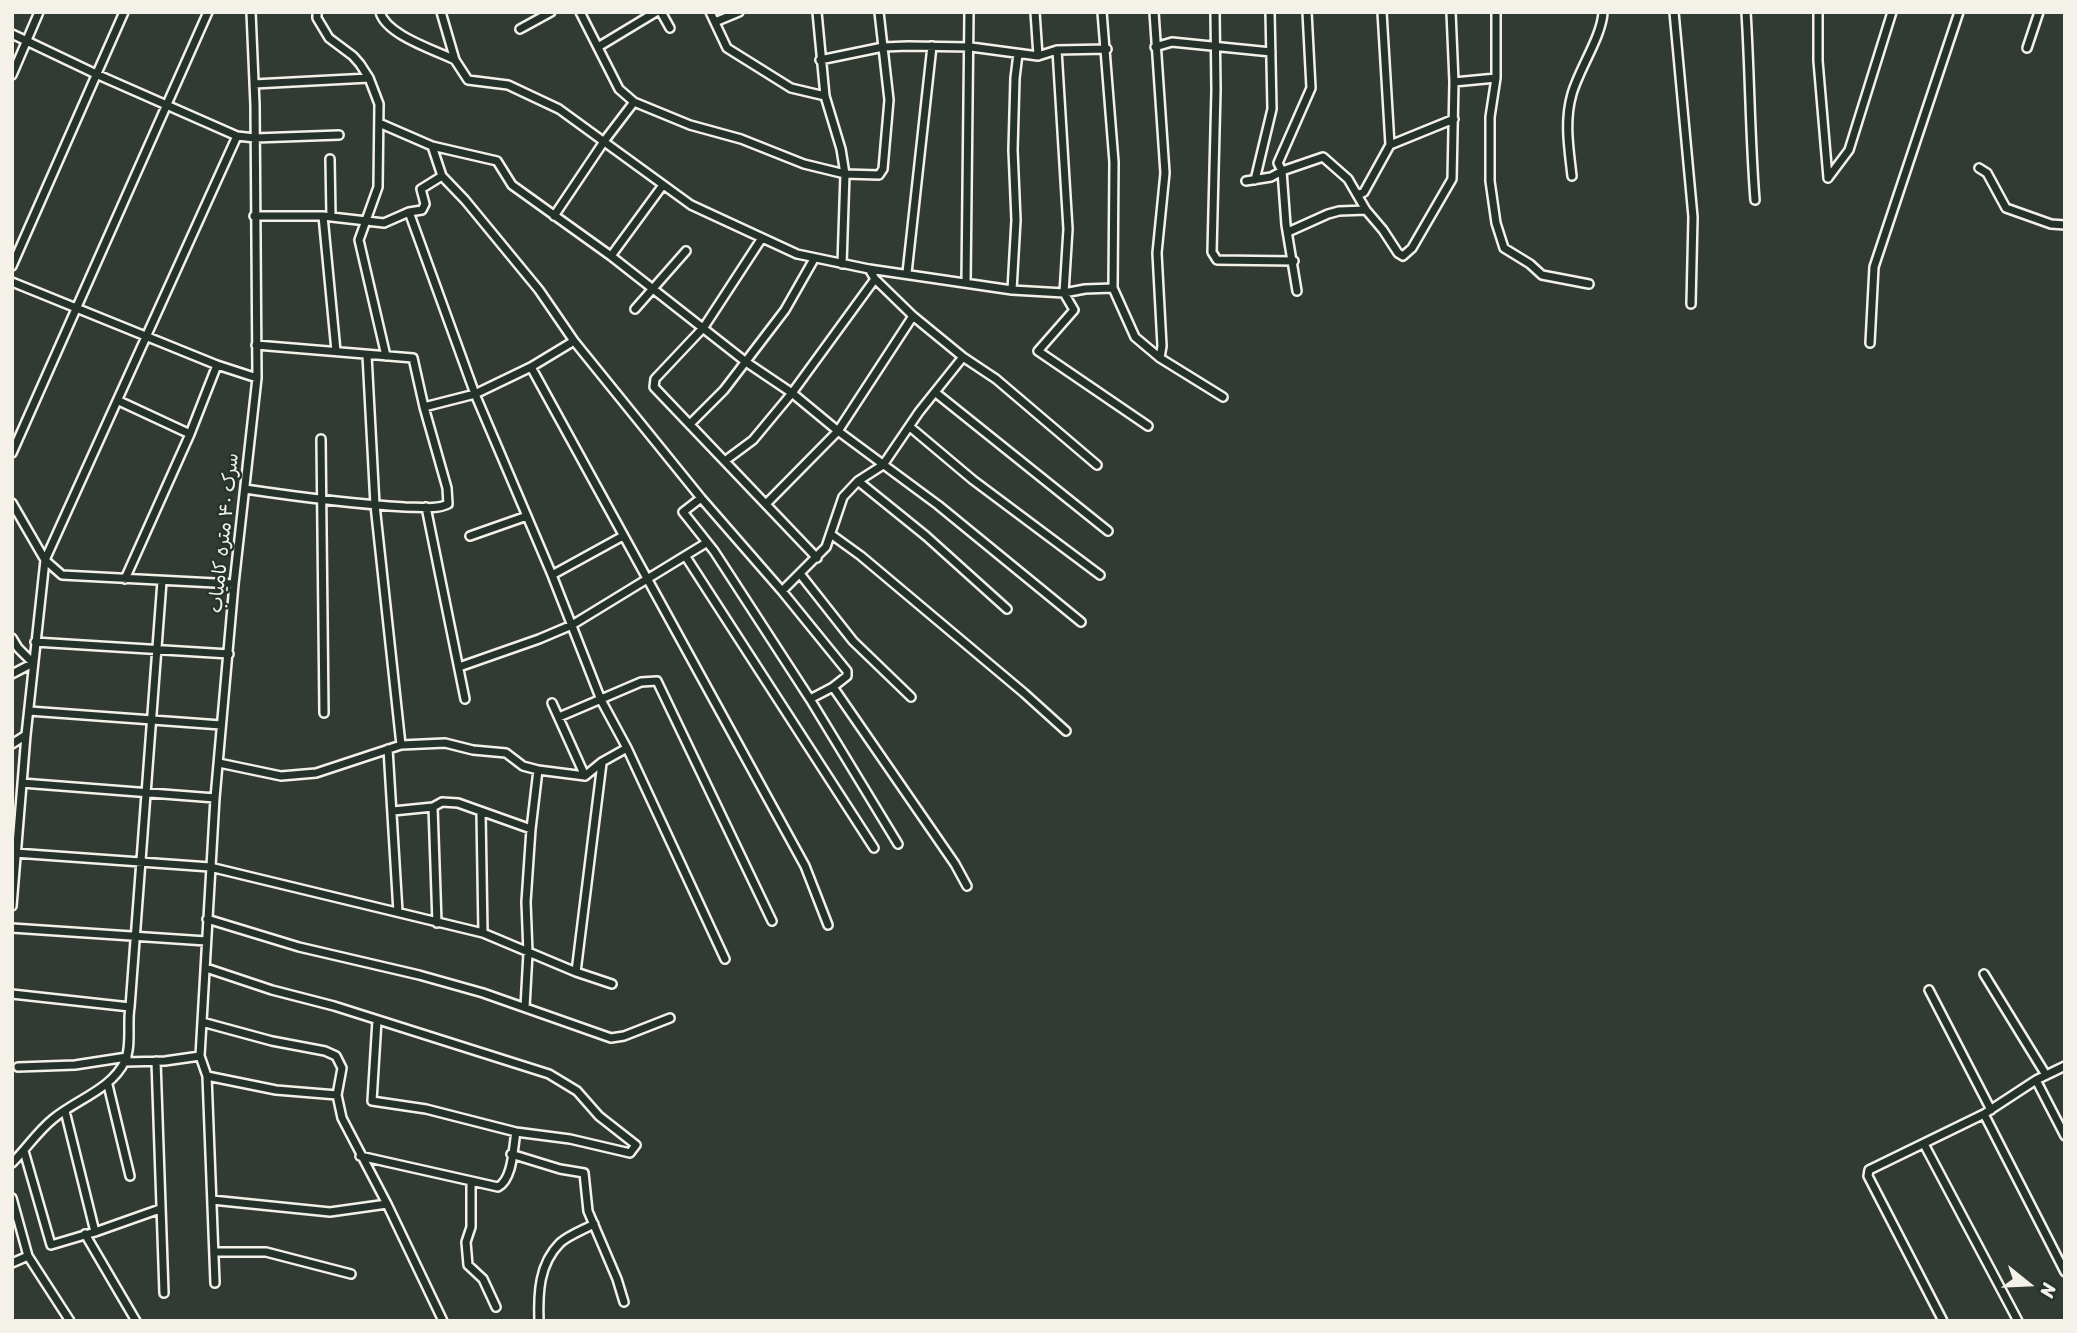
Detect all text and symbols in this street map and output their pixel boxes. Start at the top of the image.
street label: سرک ۴۰ متره کامیاب [205,452,245,614]
north arrow [1993,1249,2063,1319]
text: N [2031,1279,2066,1302]

